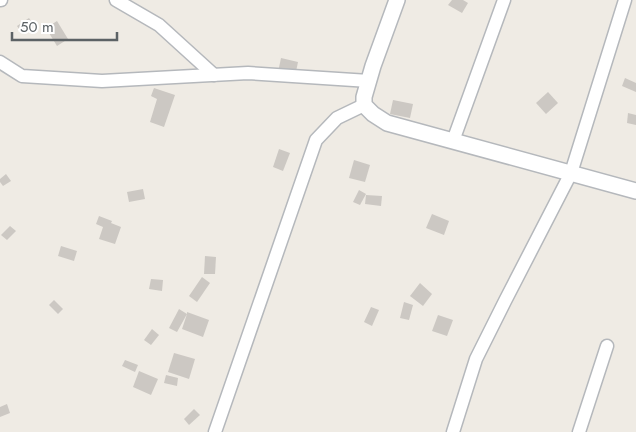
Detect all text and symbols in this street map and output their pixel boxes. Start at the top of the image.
scale bar [12,10,118,42]
text: 50 m [20,16,54,38]

